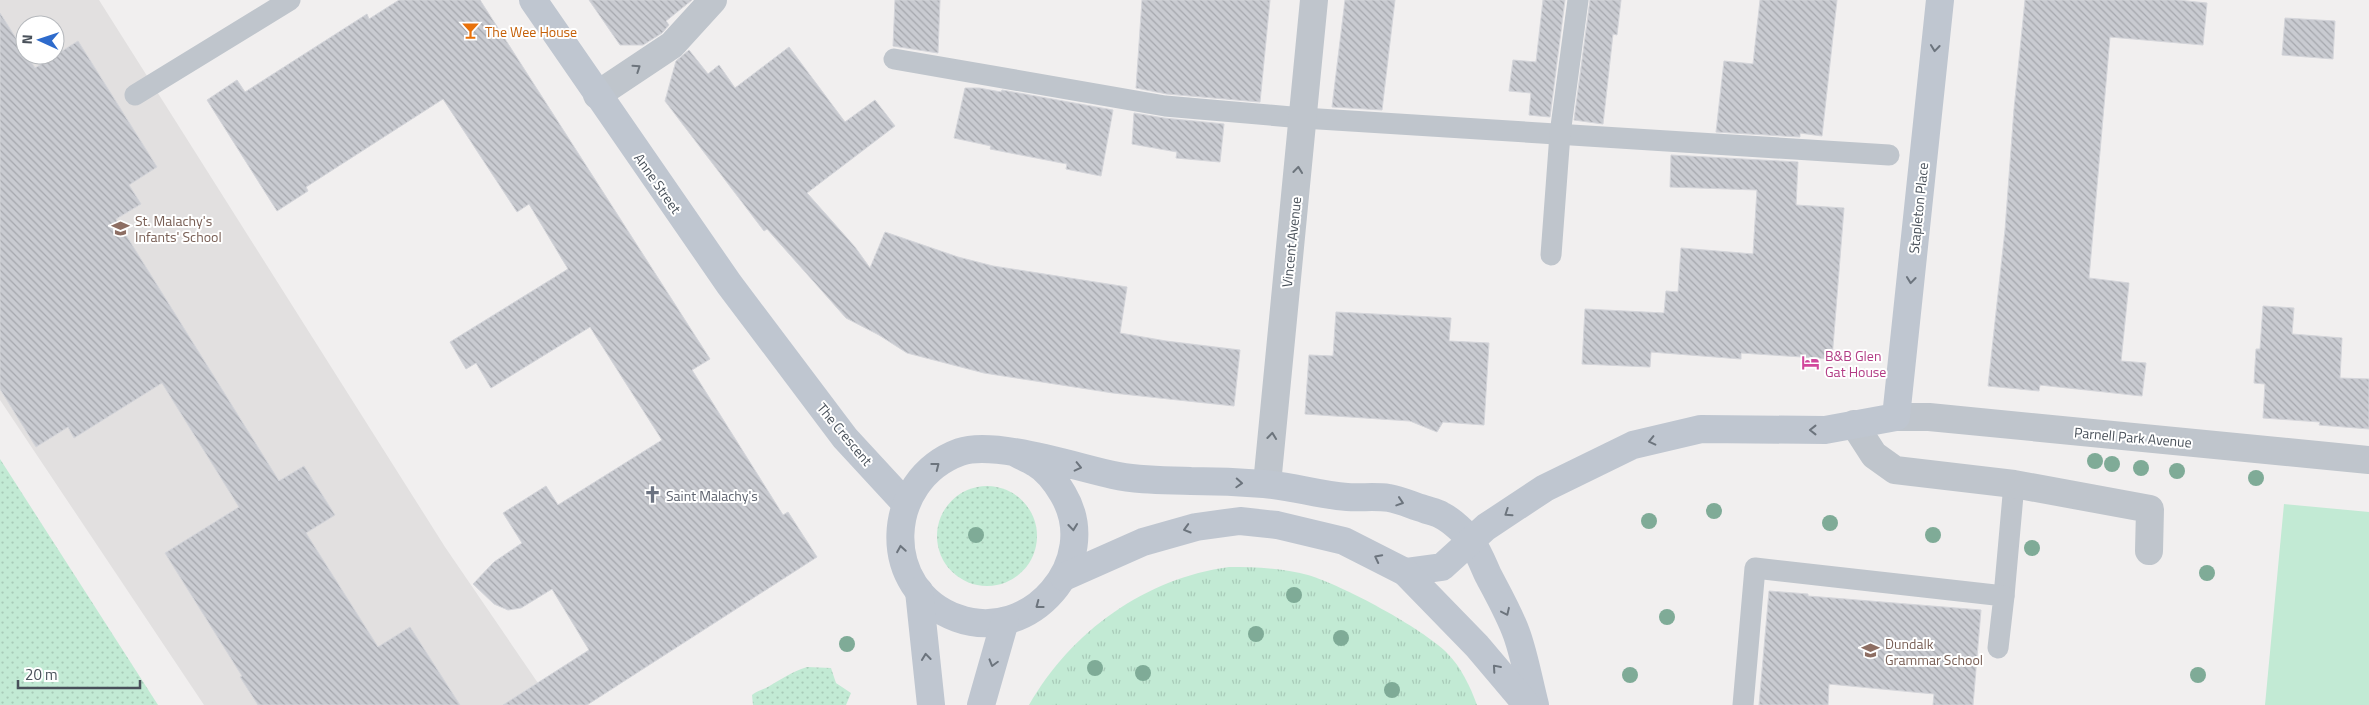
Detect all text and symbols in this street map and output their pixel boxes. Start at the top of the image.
north arrow [15,15,65,65]
bar icon: The Wee House [461,21,481,41]
place label: The Wee House [485,21,577,42]
text: N [16,34,37,45]
one-way arrow [1930,45,1941,53]
one-way arrow [631,65,641,74]
street label: Anne Street [629,148,687,218]
street label: Stapleton Place [1903,161,1933,255]
one-way arrow [1292,165,1303,173]
street label: Vincent Avenue [1276,196,1306,288]
place label: St. Malachy's Infants' School [135,210,222,247]
school or university icon: St. Malachy's Infants' School [111,218,131,238]
one-way arrow [1906,276,1917,284]
place label: B&B Glen Gat House [1825,345,1886,382]
hotel icon: B&B Glen Gat House [1801,353,1821,373]
street label: The Crescent [812,398,878,470]
street label: Parnell Park Avenue [2073,421,2193,453]
one-way arrow [1809,425,1817,435]
one-way arrow [1266,432,1277,440]
one-way arrow [1648,435,1657,446]
one-way arrow [1074,461,1083,472]
one-way arrow [930,463,939,472]
one-way arrow [1235,477,1243,488]
church icon: Saint Malachy's [642,485,662,505]
place label: Saint Malachy's [666,485,758,506]
one-way arrow [1395,496,1404,506]
one-way arrow [1504,507,1513,516]
one-way arrow [1067,523,1078,531]
one-way arrow [1184,524,1192,534]
one-way arrow [897,545,907,553]
one-way arrow [1374,554,1383,564]
one-way arrow [1035,599,1045,608]
one-way arrow [1500,607,1511,616]
place label: Dundalk Grammar School [1885,633,1983,670]
school or university icon: Dundalk Grammar School [1861,641,1881,661]
one-way arrow [921,652,932,660]
scale bar [18,658,140,690]
one-way arrow [989,659,999,667]
text: 20 m [25,663,58,686]
one-way arrow [1493,665,1501,674]

